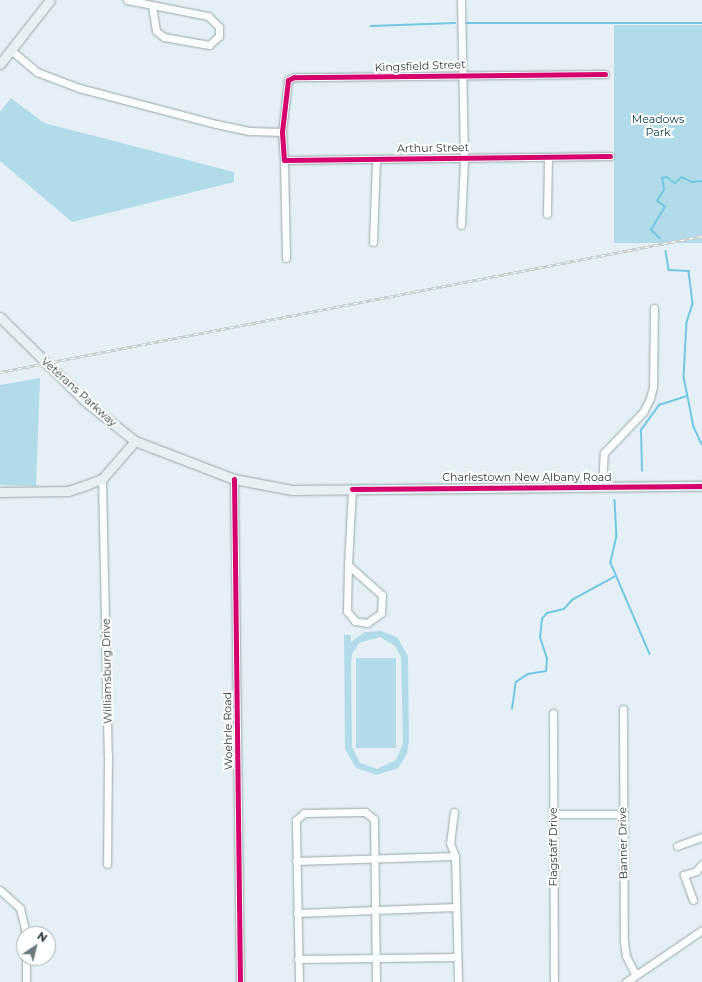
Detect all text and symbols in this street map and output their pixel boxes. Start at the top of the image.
street label: Kingsfield Street [374,58,466,74]
park label: Meadows Park [632,113,684,139]
street label: Arthur Street [397,141,469,155]
street label: Veterans Parkway [38,355,120,429]
street label: Charlestown New Albany Road [442,470,612,484]
street label: Williamsburg Drive [99,618,115,724]
street label: Woehrle Road [221,692,235,770]
street label: Flagstaff Drive [546,807,560,887]
street label: Banner Drive [616,807,630,879]
north arrow [16,926,56,966]
text: N [35,929,50,945]

